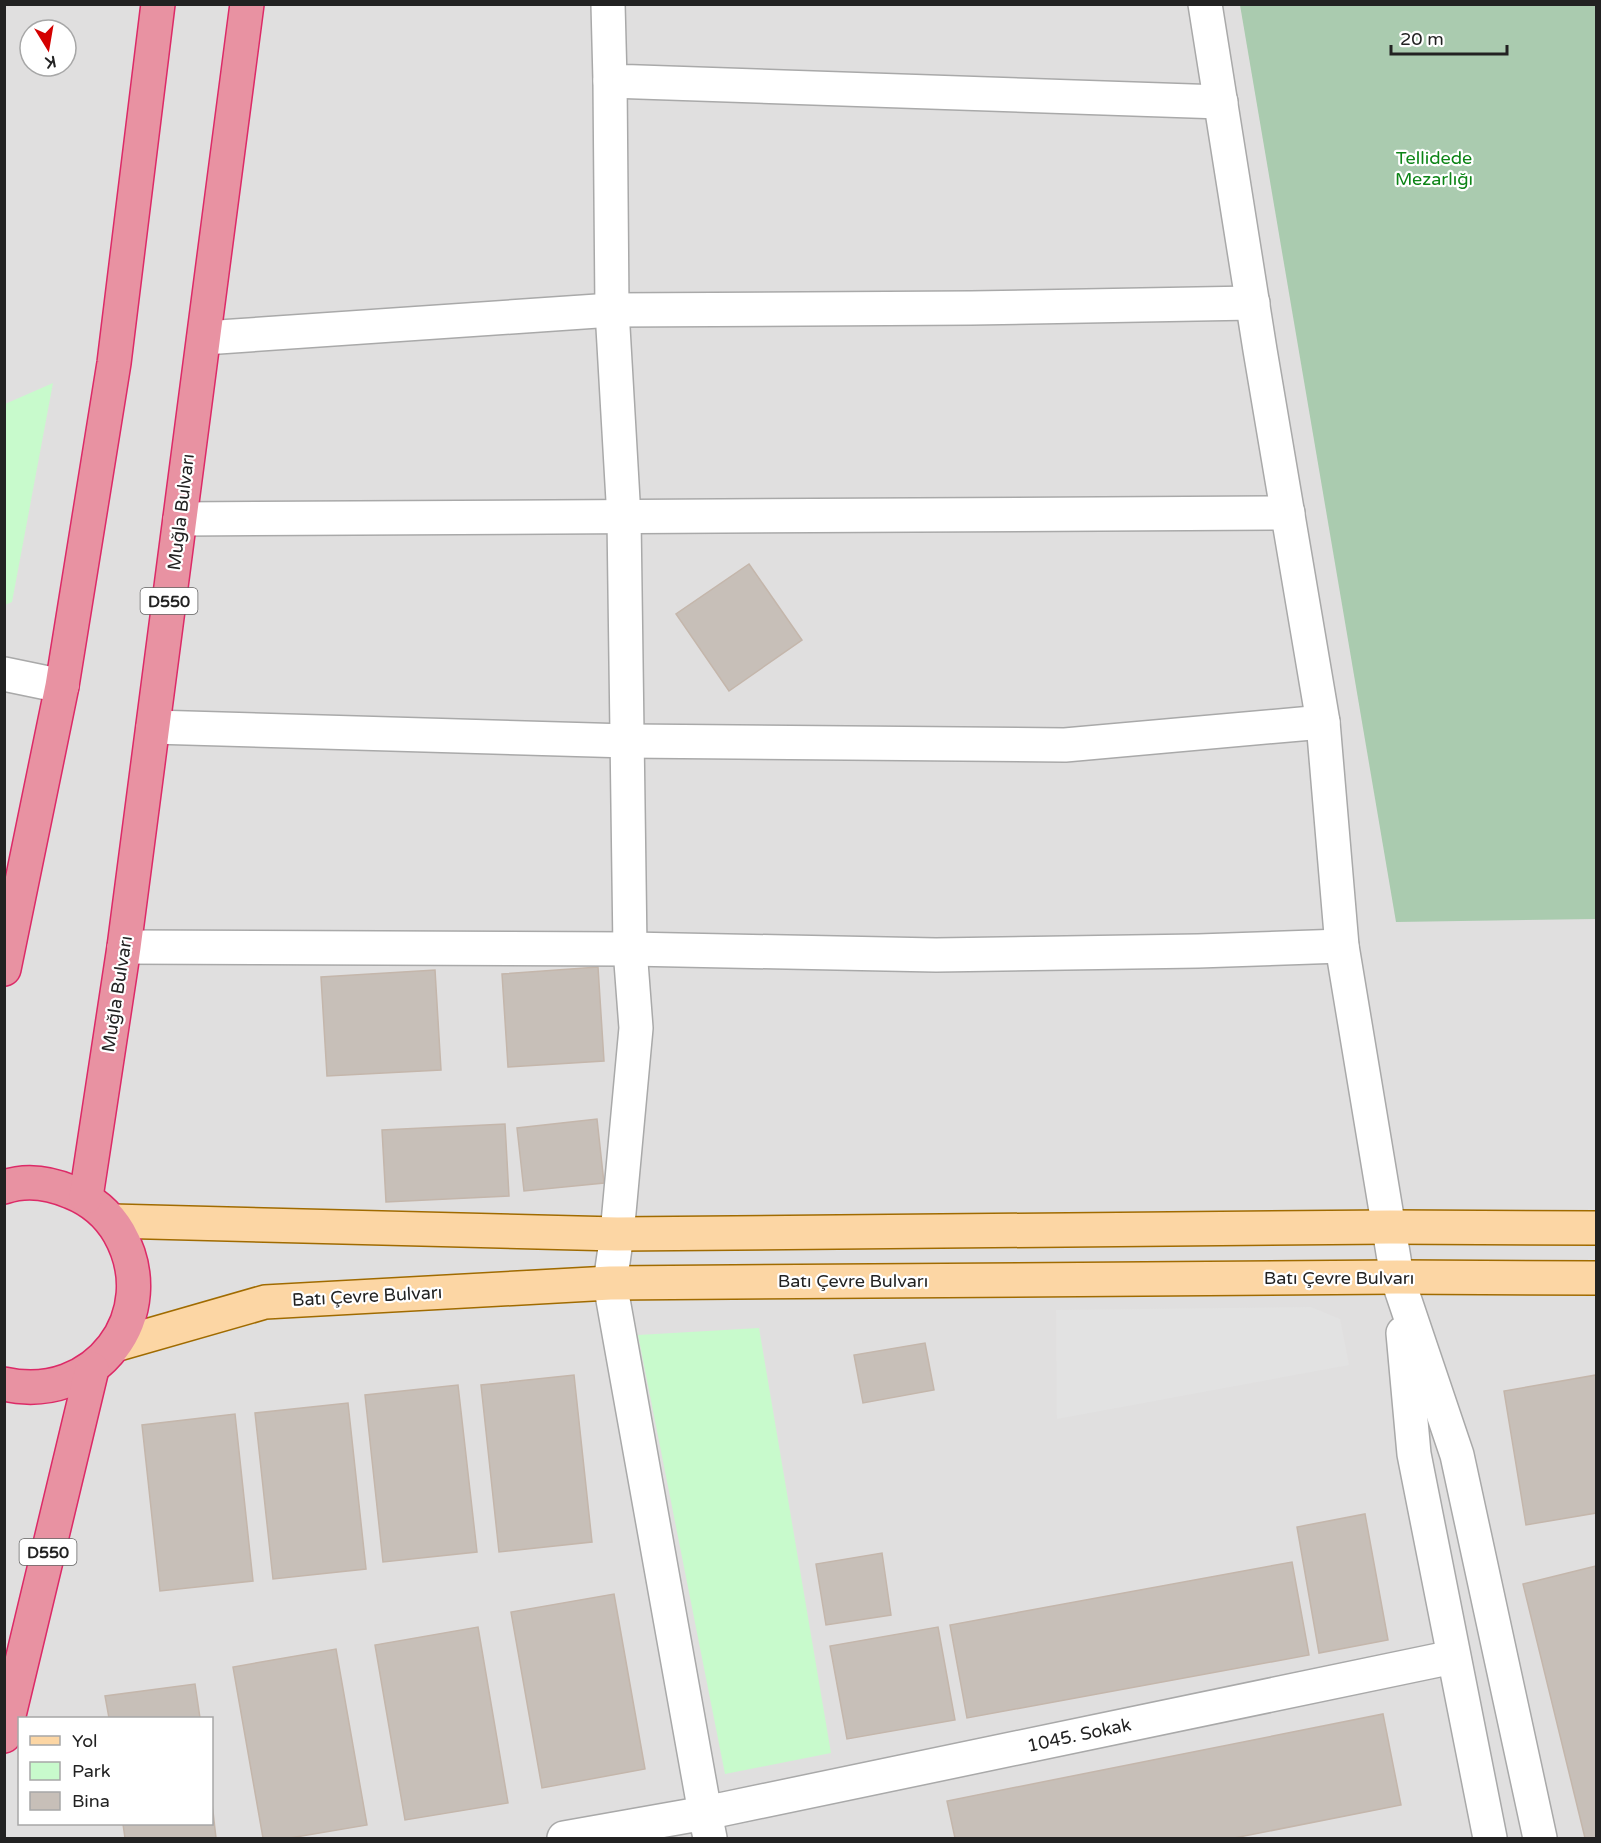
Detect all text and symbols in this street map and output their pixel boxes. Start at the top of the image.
north arrow [18,18,78,78]
scale bar [1391,18,1506,56]
text: 20 m [1400,28,1444,50]
text: K [43,51,58,73]
park label: Tellidede Mezarlığı [1395,147,1473,190]
street label: Muğla Bulvarı [163,452,199,572]
road number: D550 [140,588,198,614]
street label: Muğla Bulvarı [97,934,137,1054]
street label: Batı Çevre Bulvarı [1264,1267,1414,1289]
street label: Batı Çevre Bulvarı [778,1270,928,1292]
street label: Batı Çevre Bulvarı [291,1281,443,1311]
road number: D550 [20,1539,76,1565]
street label: 1045. Sokak [1025,1713,1133,1757]
legend [18,1717,213,1825]
text: Yol [72,1730,98,1752]
text: Park [72,1760,111,1782]
text: Bina [72,1790,110,1812]

